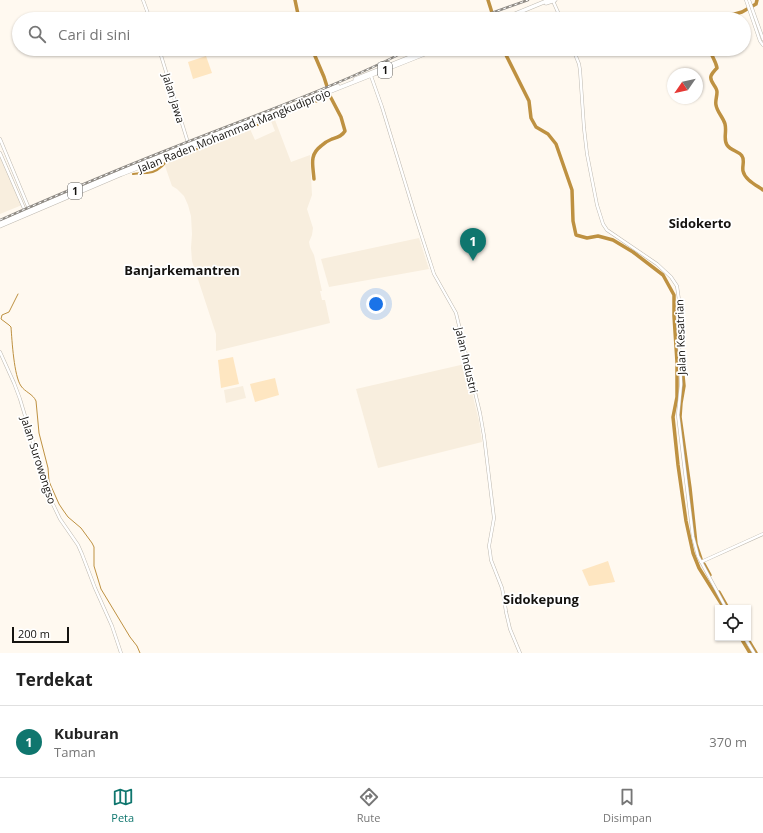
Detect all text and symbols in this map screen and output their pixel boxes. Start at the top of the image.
search box [12,12,751,56]
icon: search [26,23,48,45]
text: Cari di sini [58,24,130,44]
road number: 1 [378,62,392,78]
north arrow [667,68,703,104]
street label: Jalan Jawa [159,70,189,125]
street label: Jalan Raden Mohammad Mangkudiprojo [135,84,333,176]
road number: 1 [68,183,82,199]
district label: Sidokerto [669,214,731,232]
pin: 1 [460,228,486,261]
district label: Banjarkemantren [124,261,240,279]
your location [366,294,386,314]
street label: Jalan Kesatrian [671,299,689,376]
street label: Jalan Industri [452,325,482,394]
street label: Jalan Surowongso [17,413,60,506]
district label: Sidokepung [503,590,580,608]
map controls [715,605,751,641]
button: locate [715,605,751,641]
scale bar [12,625,69,644]
text: 200 m [18,626,50,641]
text: Terdekat [16,668,93,691]
text: Kuburan [54,723,119,743]
text: 1 [25,733,33,751]
text: 370 m [709,733,747,751]
text: Taman [54,743,96,761]
tab: Peta [111,786,134,825]
tab: Rute [357,786,380,825]
tab: Disimpan [603,786,652,825]

